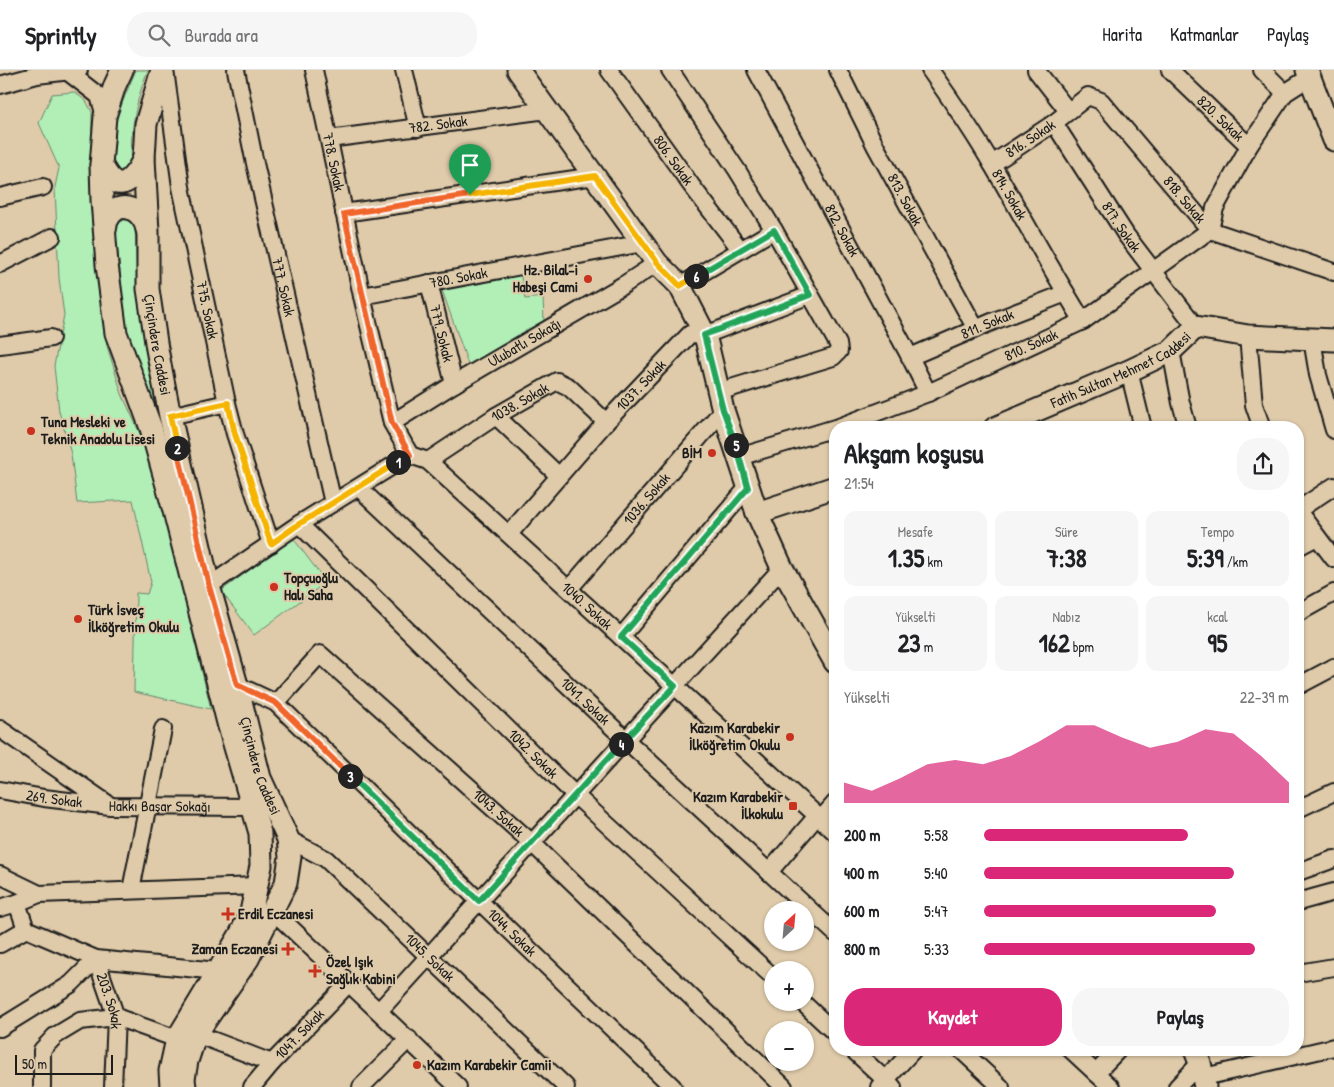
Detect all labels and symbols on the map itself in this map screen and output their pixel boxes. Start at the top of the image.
street label: 820. Sokak [1193,90,1249,146]
street label: 782. Sokak [407,110,469,138]
street label: 816. Sokak [1001,114,1059,162]
street label: 778. Sokak [318,131,350,193]
street label: 806. Sokak [649,131,699,189]
pin [449,144,491,195]
street label: 814. Sokak [987,165,1033,224]
street label: 813. Sokak [883,170,928,229]
street label: 818. Sokak [1159,171,1211,228]
street label: 817. Sokak [1097,197,1147,257]
street label: 812. Sokak [820,200,865,260]
street label: 777. Sokak [267,255,301,318]
place label: Hz. Bilal-i Habeşi Cami [513,259,578,297]
street label: 780. Sokak [427,262,489,293]
pin: 6 [684,264,708,288]
marker: Hz. Bilal-i Habeşi Cami [582,273,594,285]
street label: 775. Sokak [191,279,224,341]
street label: Çinçindere Caddesi [139,293,177,397]
street label: 779. Sokak [425,303,459,364]
street label: 811. Sokak [957,303,1017,344]
street label: Ulubatlı Sokağı [484,313,565,372]
street label: 810. Sokak [1001,323,1061,366]
street label: Fatih Sultan Mehmet Caddesi [1046,326,1196,414]
street label: 1037. Sokak [611,354,671,415]
street label: 1038. Sokak [486,377,552,427]
place label: Tuna Mesleki ve Teknik Anadolu Lisesi [40,411,155,449]
marker: Tuna Mesleki ve Teknik Anadolu Lisesi [25,425,37,437]
pin: 5 [724,432,748,458]
pin: 2 [164,436,190,460]
place label: BİM [682,442,702,463]
marker: BİM [706,447,718,459]
pin: 1 [386,450,410,474]
street label: 1036. Sokak [618,468,675,529]
place label: Topçuoğlu Halı Saha [283,567,339,605]
street label: 1040. Sokak [557,577,617,634]
marker: Topçuoğlu Halı Saha [268,581,280,593]
place label: Türk İsveç İlköğretim Okulu [87,599,180,638]
marker: Türk İsveç İlköğretim Okulu [72,613,84,625]
street label: 1041. Sokak [556,672,615,730]
street label: Çinçindere Caddesi [235,714,287,818]
place label: Kazım Karabekir İlköğretim Okulu [689,717,781,756]
street label: 1042. Sokak [504,724,563,783]
marker: Kazım Karabekir İlköğretim Okulu [784,731,796,743]
pin: 4 [608,732,634,756]
pin: 3 [338,764,362,788]
street label: 269. Sokak [25,784,84,813]
street label: 1043. Sokak [469,784,529,841]
place label: Kazım Karabekir İlkokulu [693,786,784,824]
street label: Hakkı Başar Sokağı [109,795,211,817]
marker: Kazım Karabekir İlkokulu [787,800,799,812]
north arrow [764,901,814,951]
place label: Erdil Eczanesi [238,903,314,924]
street label: 1044. Sokak [483,903,542,961]
marker: Erdil Eczanesi [222,908,234,920]
street label: 1045. Sokak [400,928,460,986]
place label: Zaman Eczanesi [192,938,278,959]
marker: Zaman Eczanesi [282,943,294,955]
place label: Özel Işık Sağlık Kabini [326,951,396,990]
marker: Özel Işık Sağlık Kabini [308,964,322,978]
street label: 203. Sokak [91,970,127,1030]
street label: 1047. Sokak [270,1004,329,1064]
scale bar [15,1052,112,1075]
place label: Kazım Karabekir Camii [427,1054,552,1075]
marker: Kazım Karabekir Camii [411,1059,423,1071]

